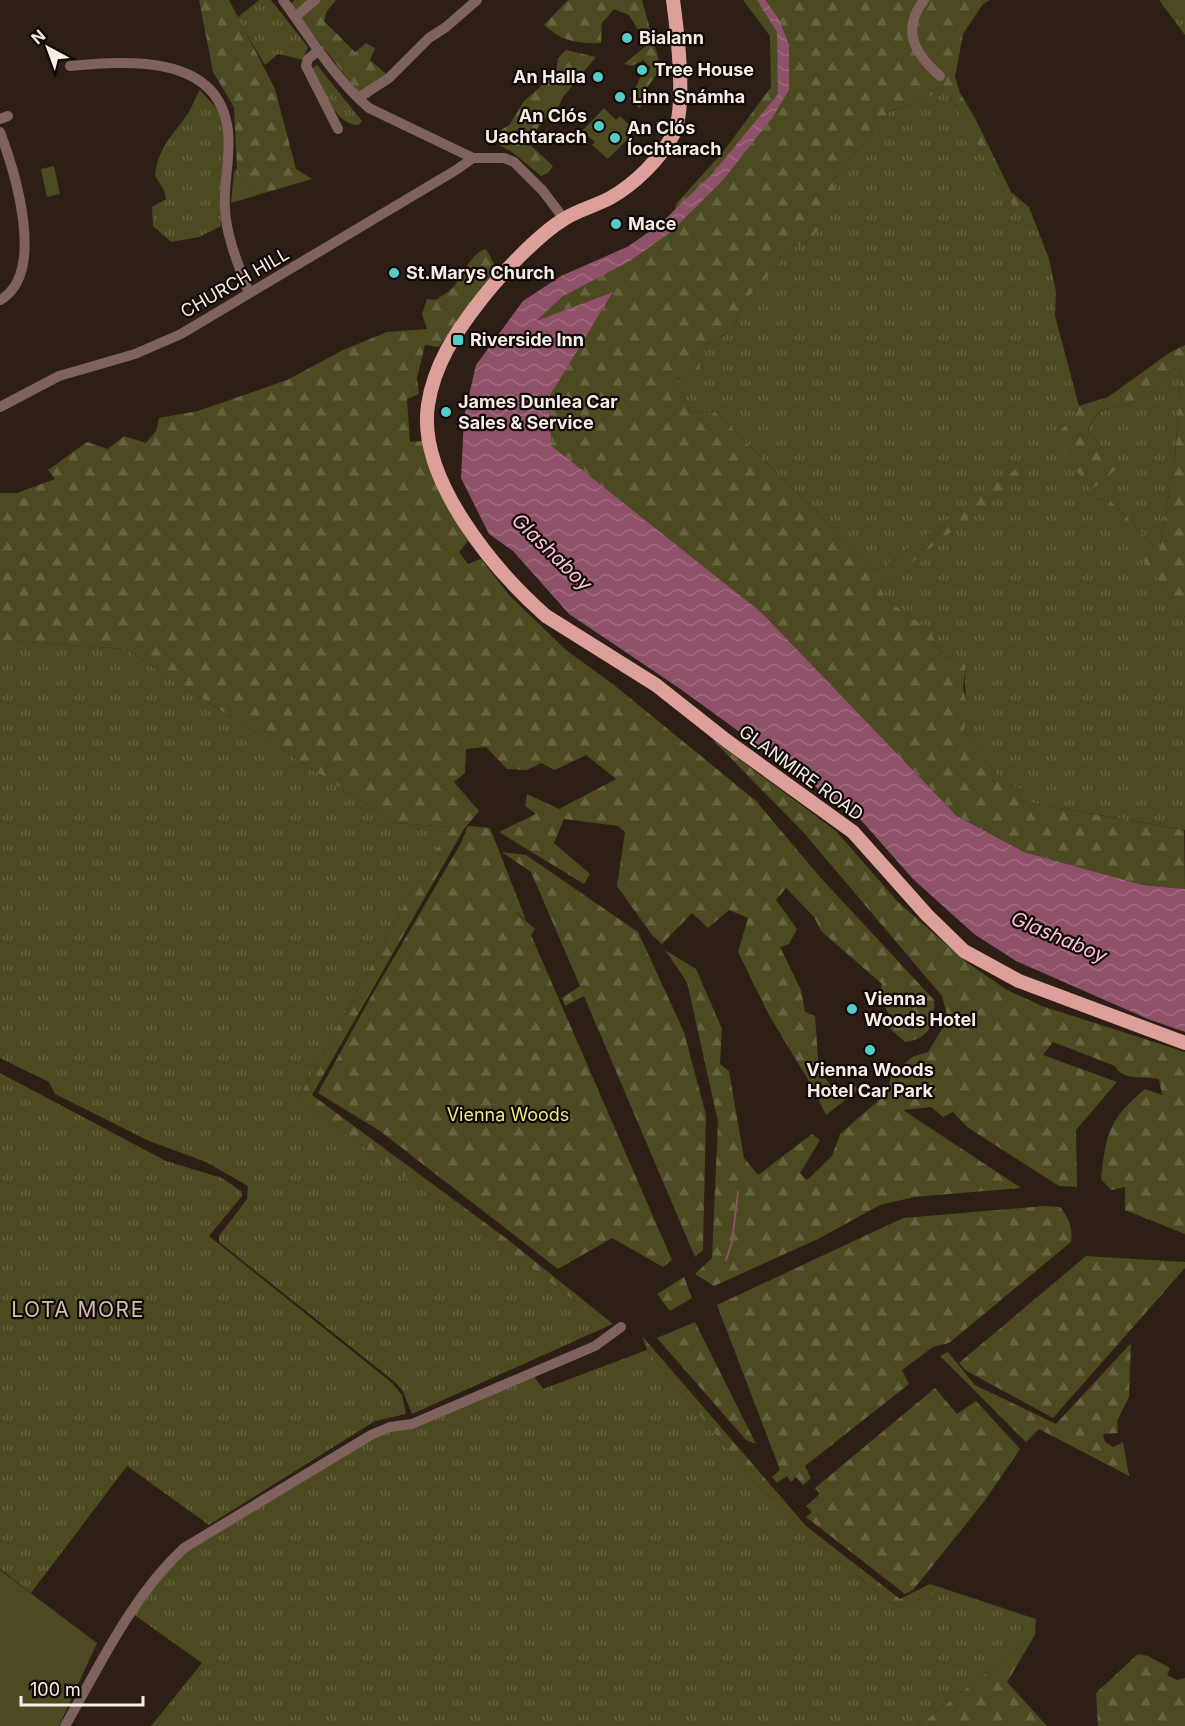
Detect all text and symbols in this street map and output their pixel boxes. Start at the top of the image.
north arrow [18,18,78,78]
text: N [27,25,49,48]
place label: Bialann [639,27,704,48]
marker: Bialann [620,31,634,45]
place label: Tree House [654,59,754,80]
marker: Tree House [635,63,649,77]
place label: An Halla [513,66,586,87]
marker: An Halla [591,70,605,84]
place label: Linn Snámha [632,86,745,107]
marker: Linn Snámha [613,90,627,104]
place label: An Clós Uachtarach [485,105,587,147]
place label: An Clós Íochtarach [627,117,721,159]
marker: An Clós Uachtarach [592,119,606,133]
marker: An Clós Íochtarach [608,131,622,145]
place label: Mace [628,213,677,234]
marker: Mace [609,217,623,231]
street label: CHURCH HILL [177,243,293,322]
place label: St.Marys Church [406,262,555,283]
marker: St.Marys Church [387,266,401,280]
place label: Riverside Inn [470,329,584,350]
marker: Riverside Inn [451,333,465,347]
place label: James Dunlea Car Sales & Service [458,391,617,433]
marker: James Dunlea Car Sales & Service [439,405,453,419]
water label: Glashaboy [507,508,597,597]
street label: GLANMIRE ROAD [735,721,867,825]
water label: Glashaboy [1007,906,1111,968]
place label: Vienna Woods Hotel [864,988,976,1030]
marker: Vienna Woods Hotel [845,1002,859,1016]
marker: Vienna Woods Hotel Car Park [863,1043,877,1057]
place label: Vienna Woods Hotel Car Park [806,1059,934,1101]
park label: Vienna Woods [447,1104,569,1125]
district label: LOTA MORE [11,1297,145,1322]
scale bar [21,1669,142,1707]
text: 100 m [30,1679,81,1700]

